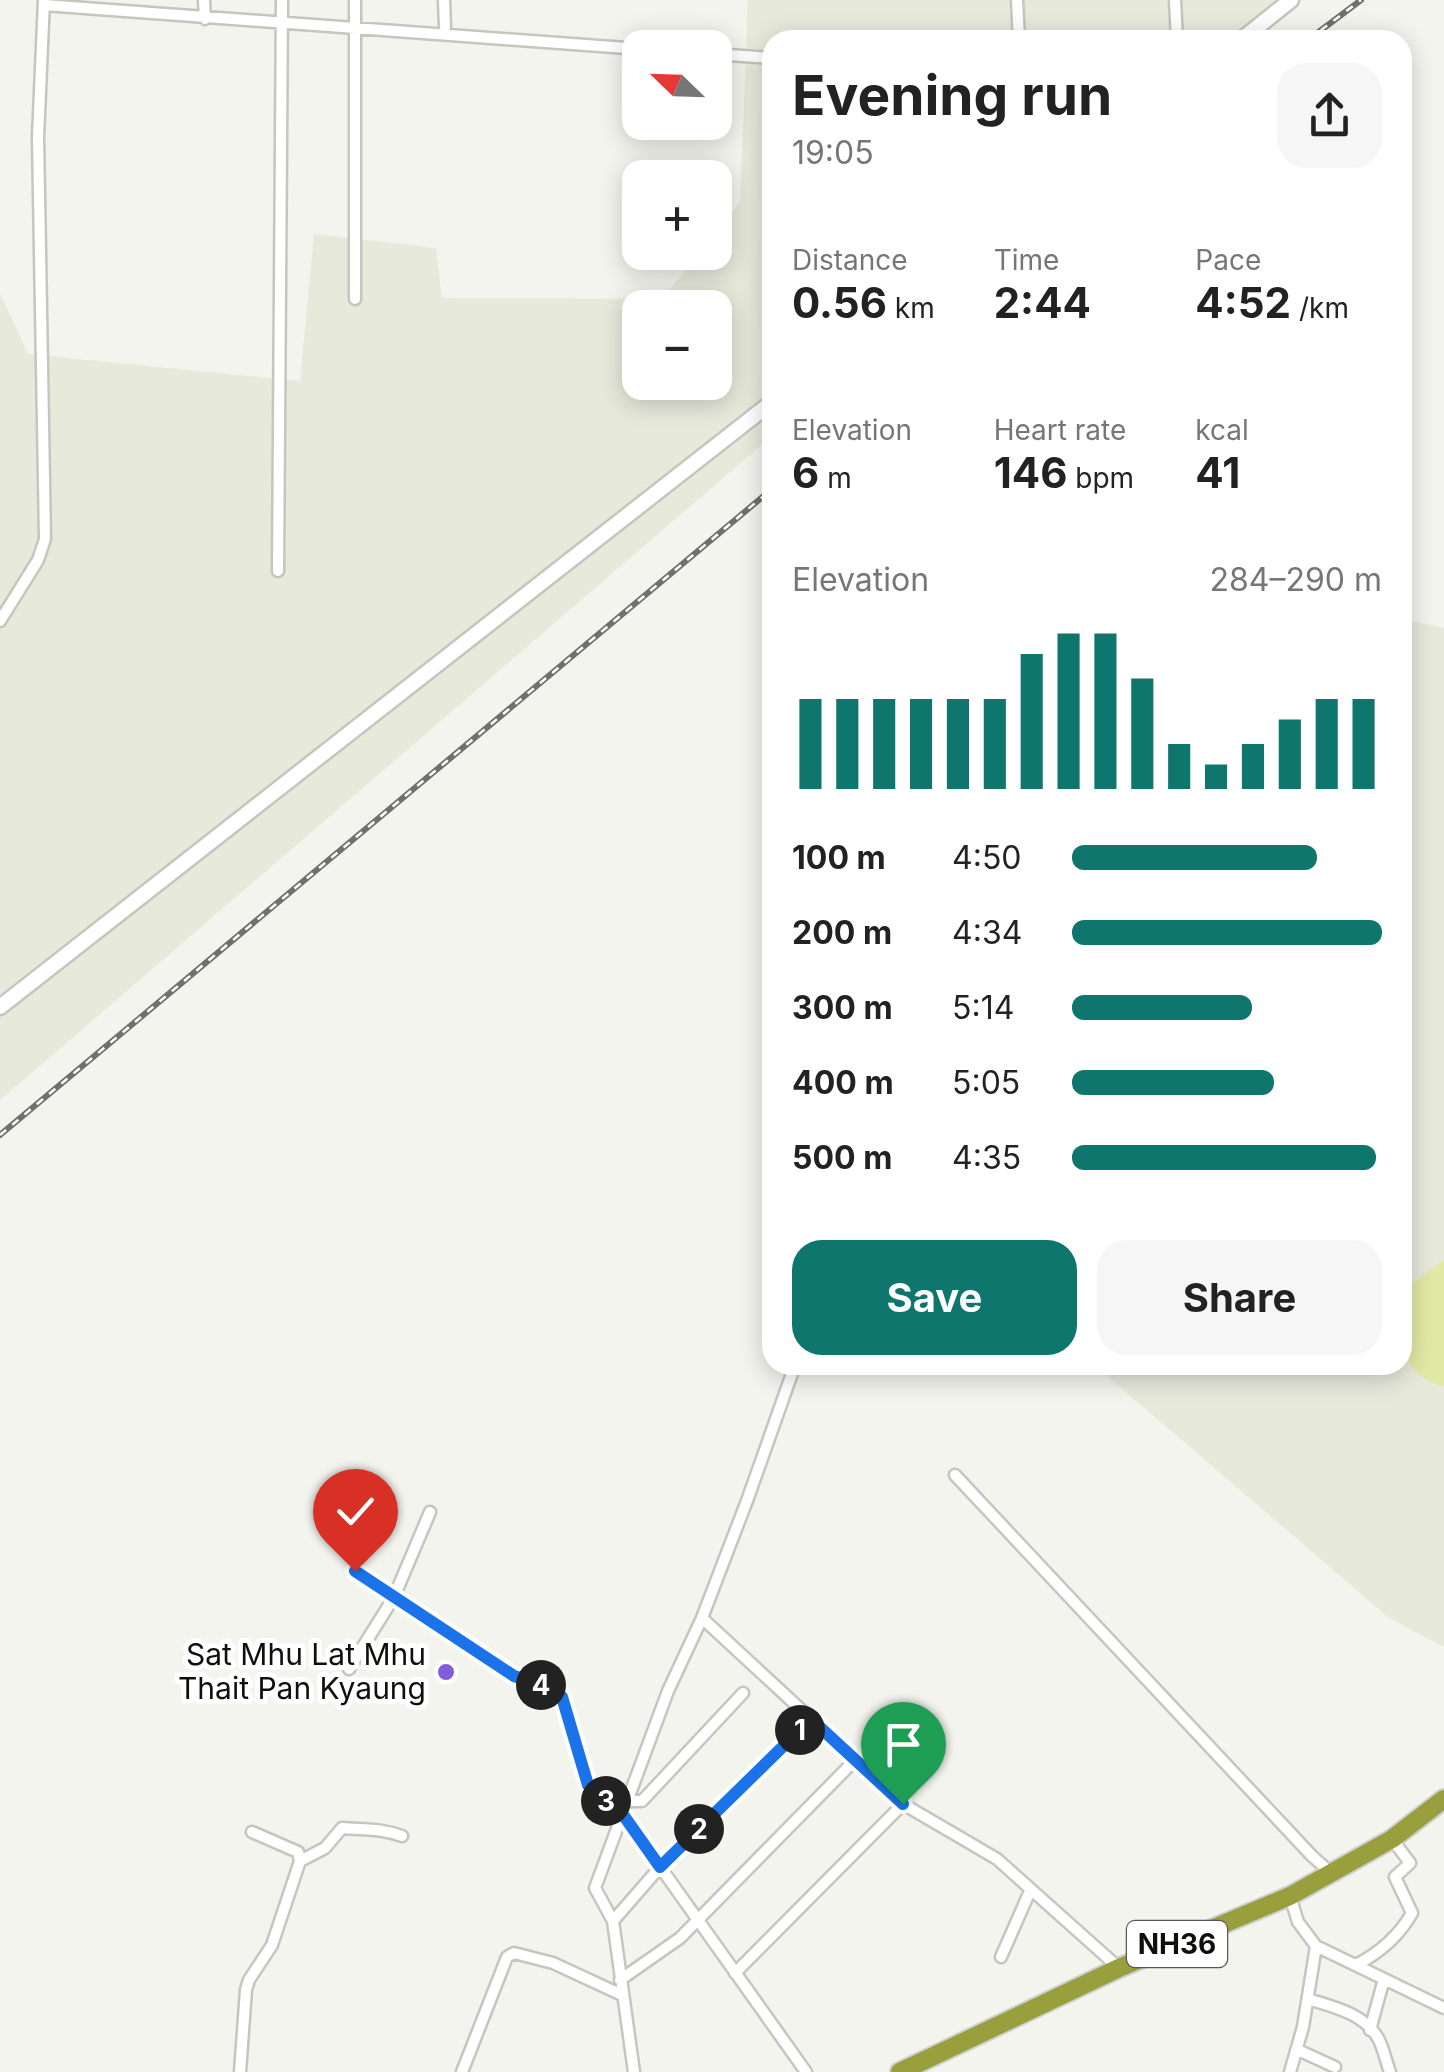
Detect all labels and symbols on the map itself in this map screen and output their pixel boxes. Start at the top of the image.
north arrow [622,30,732,140]
pin [313,1469,398,1572]
place label: Sat Mhu Lat Mhu Thait Pan Kyaung [178,1636,426,1706]
pin: 4 [516,1660,566,1710]
marker: Sat Mhu Lat Mhu Thait Pan Kyaung [435,1661,457,1683]
pin [861,1702,946,1805]
pin: 1 [775,1705,825,1755]
pin: 3 [581,1776,631,1826]
pin: 2 [674,1804,724,1854]
road number: NH36 [1127,1921,1227,1967]

